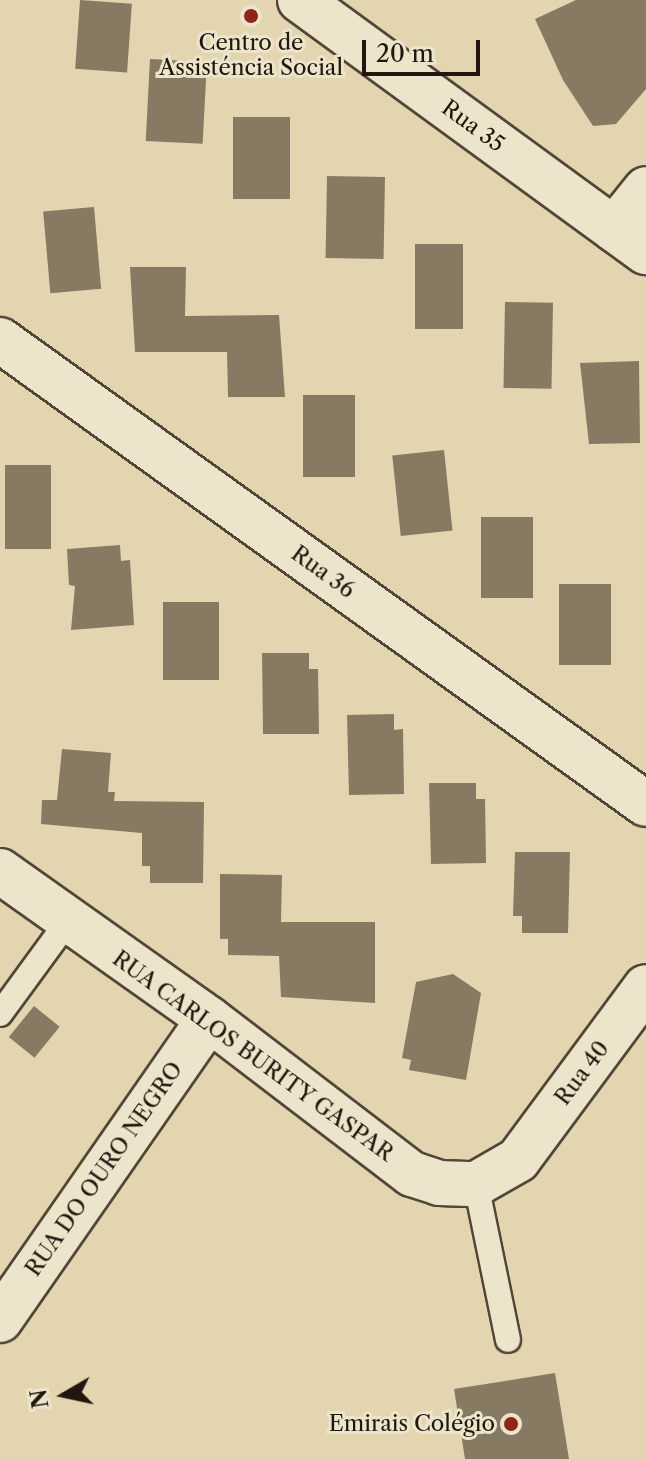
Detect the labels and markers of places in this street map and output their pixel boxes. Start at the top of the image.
marker: Centro de Assisténcia Social [242,7,260,25]
place label: Centro de Assisténcia Social [159,29,343,80]
place label: Emirais Colégio [329,1411,495,1437]
marker: Emirais Colégio [502,1415,520,1433]

